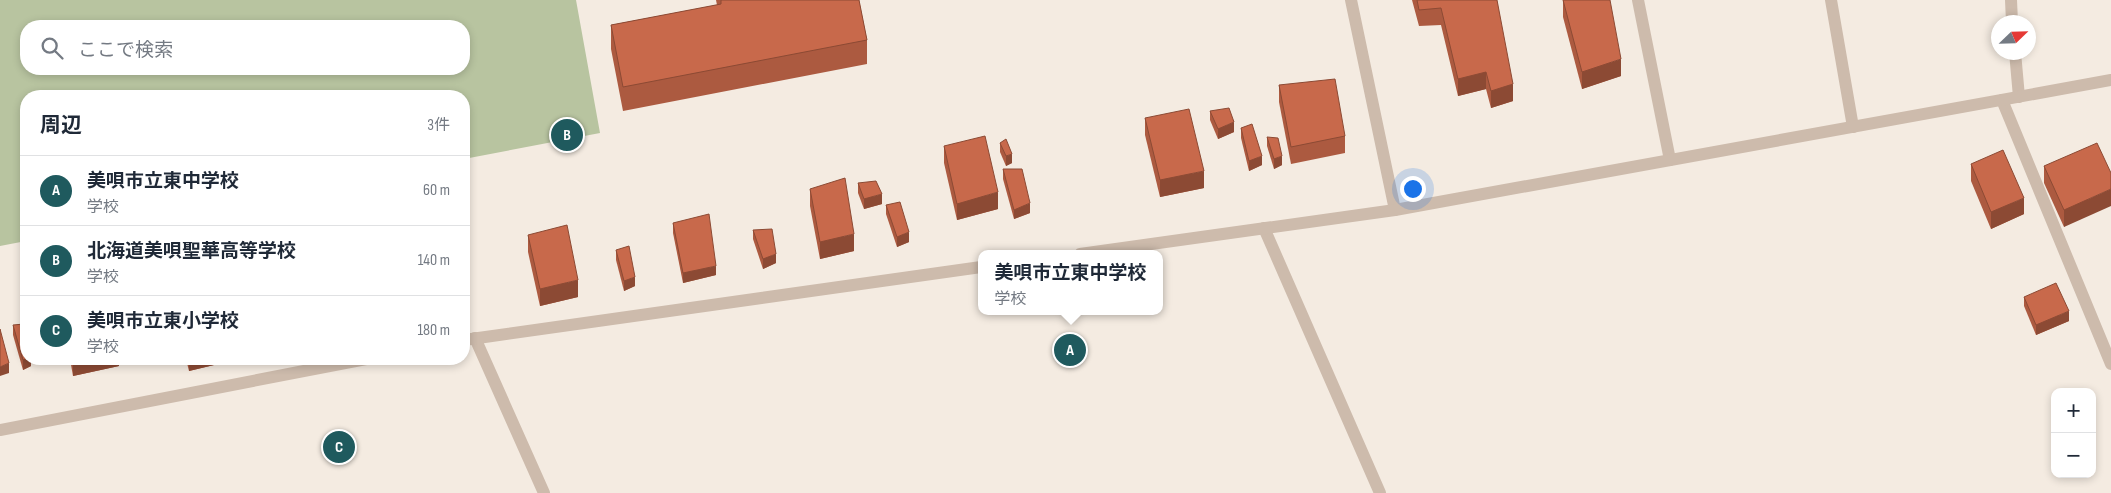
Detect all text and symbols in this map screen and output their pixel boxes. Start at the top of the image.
north arrow [1991,15,2036,60]
search box [20,20,470,75]
icon: search [38,34,66,62]
text: ここで検索 [78,39,173,62]
text: 周辺 [40,113,82,138]
text: 3件 [427,116,450,135]
pin: B [551,116,583,154]
text: 美唄市立東中学校 [87,170,239,193]
your location [1400,176,1426,202]
text: A [52,181,60,200]
text: 60 m [423,181,450,200]
text: 学校 [87,198,119,217]
text: 北海道美唄聖華高等学校 [87,240,296,263]
popup [978,250,1163,315]
text: B [52,251,60,270]
text: 140 m [418,251,450,270]
text: 美唄市立東中学校 [994,262,1147,285]
text: 学校 [87,268,119,287]
text: 学校 [994,290,1027,309]
text: 美唄市立東小学校 [87,310,239,333]
text: C [52,321,60,340]
text: 180 m [417,321,450,340]
pin: A [1054,331,1086,369]
text: 学校 [87,338,119,357]
map controls [2051,388,2096,478]
button: + [2051,388,2096,433]
pin: C [323,428,355,466]
button: − [2051,433,2096,478]

